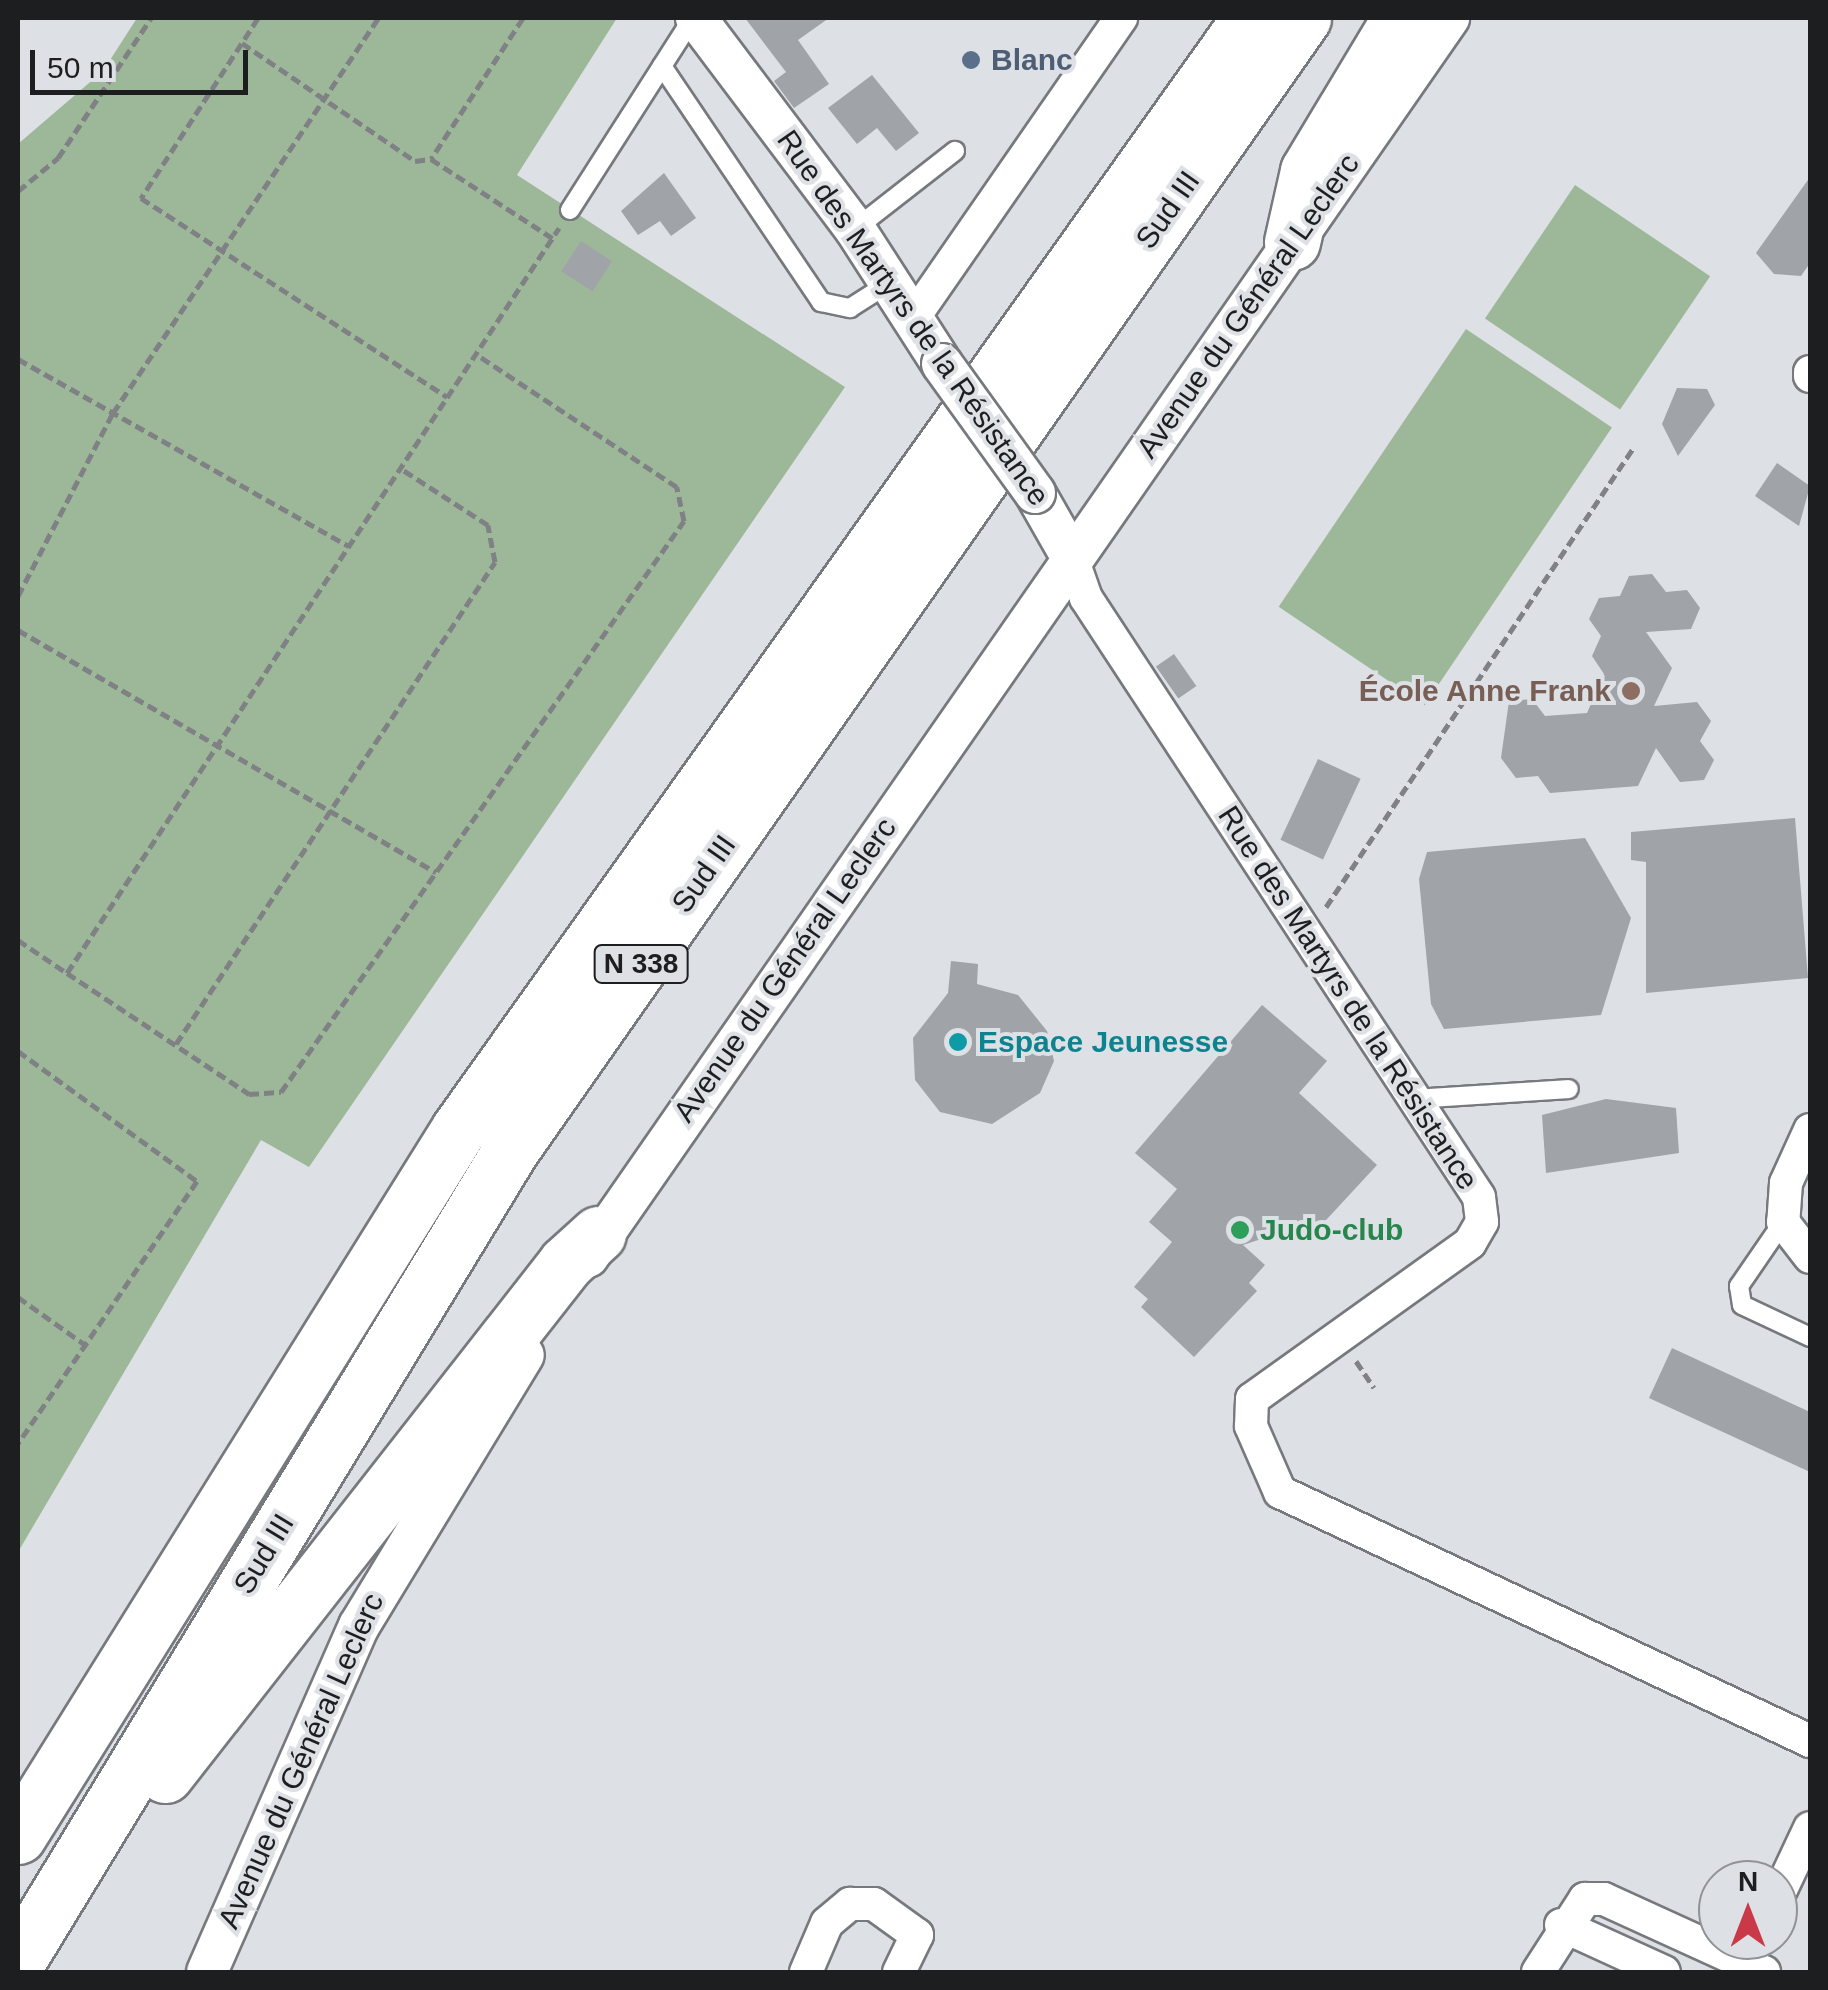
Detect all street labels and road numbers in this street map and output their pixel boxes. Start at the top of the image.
street label: Rue des Martyrs de la Résistance [769,123,1057,513]
street label: Avenue du Général Leclerc [1129,147,1367,465]
street label: Sud III [1128,164,1208,256]
street label: Rue des Martyrs de la Résistance [1210,799,1486,1197]
street label: Avenue du Général Leclerc [666,811,904,1129]
street label: Sud III [664,828,744,920]
road number: N 338 [594,941,688,987]
street label: Sud III [226,1508,302,1600]
street label: Avenue du Général Leclerc [211,1588,391,1934]

